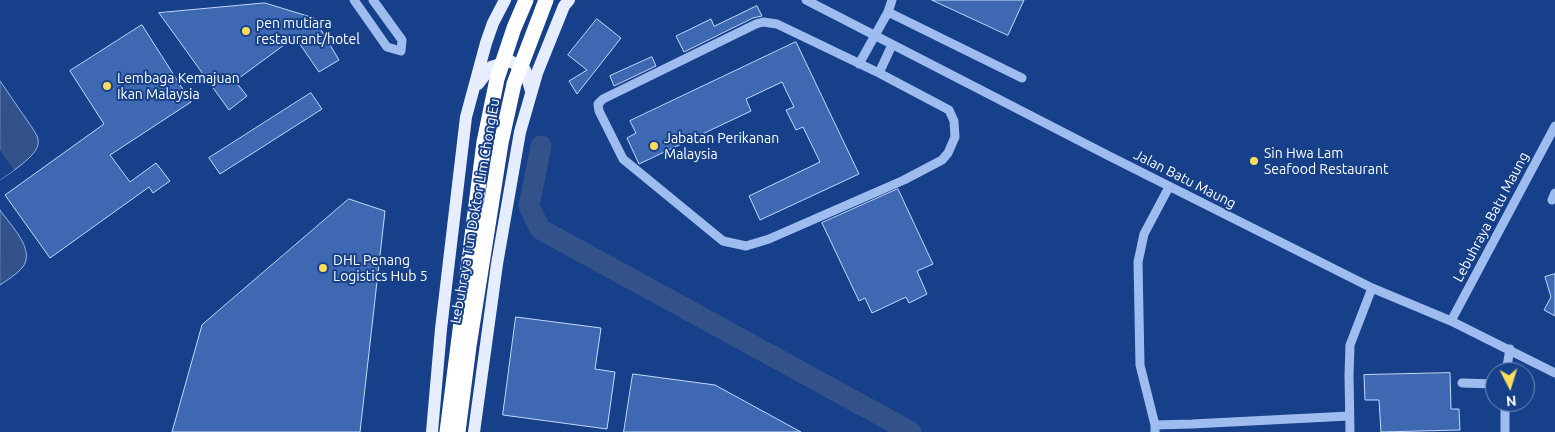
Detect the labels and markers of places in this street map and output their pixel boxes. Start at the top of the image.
place label: pen mutiara restaurant/hotel [256,15,360,48]
marker: pen mutiara restaurant/hotel [240,25,252,37]
place label: Lembaga Kemajuan Ikan Malaysia [117,70,240,102]
marker: Lembaga Kemajuan Ikan Malaysia [101,80,113,92]
place label: Jabatan Perikanan Malaysia [664,130,779,162]
marker: Jabatan Perikanan Malaysia [648,140,660,152]
place label: Sin Hwa Lam Seafood Restaurant [1264,145,1389,178]
marker: Sin Hwa Lam Seafood Restaurant [1248,155,1260,167]
place label: DHL Penang Logistics Hub 5 [333,252,428,284]
marker: DHL Penang Logistics Hub 5 [317,262,329,274]

